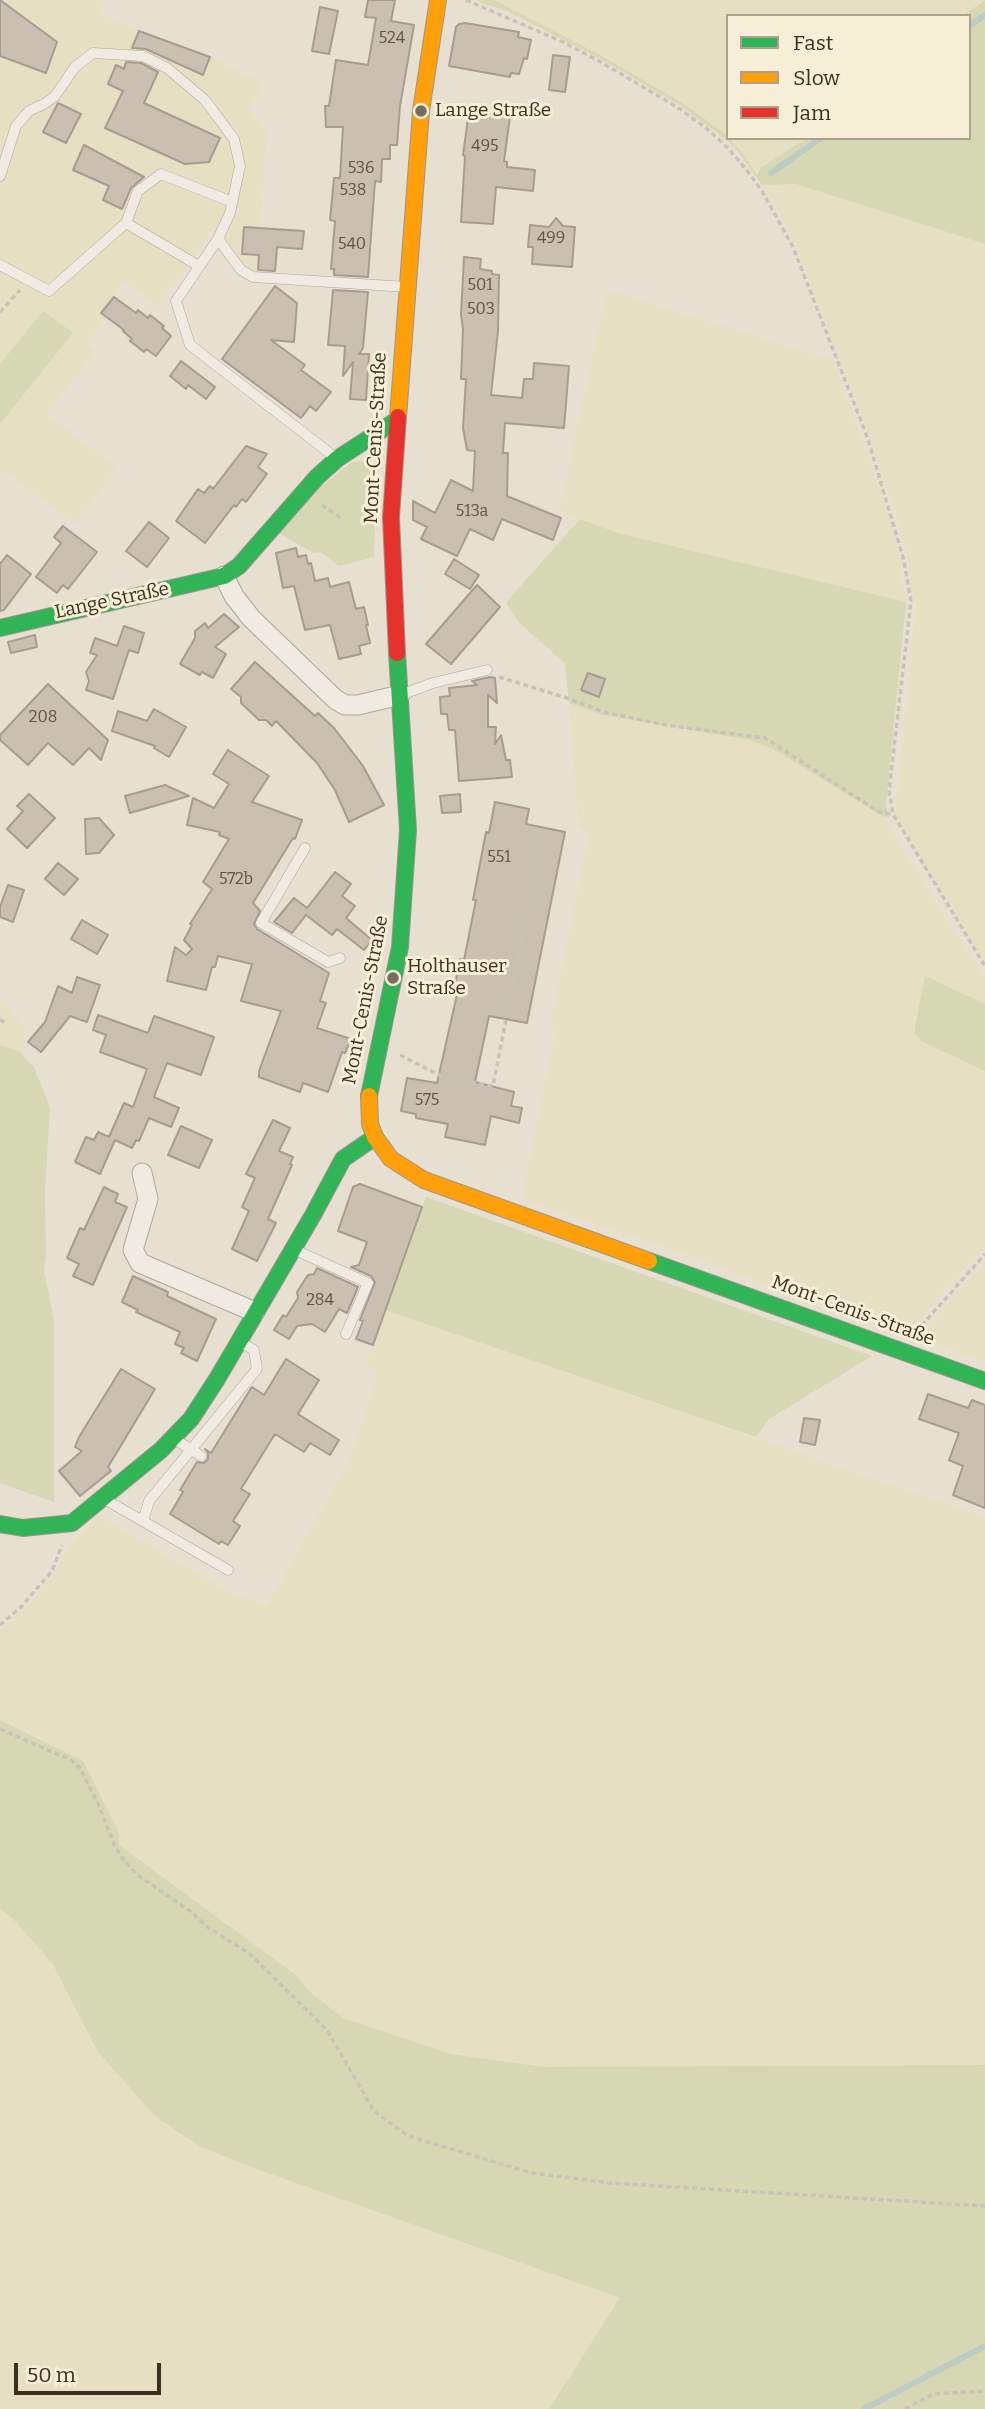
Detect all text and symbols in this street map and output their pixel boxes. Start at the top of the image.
legend [726,14,971,140]
house number: 524 [379,29,405,49]
text: Fast [793,30,833,56]
text: Slow [793,65,840,91]
place label: Lange Straße [435,100,551,122]
text: Jam [793,100,831,126]
marker: Lange Straße [413,103,429,119]
house number: 495 [471,137,499,157]
house number: 536 [348,159,374,179]
house number: 538 [340,181,366,201]
house number: 499 [537,229,565,249]
house number: 540 [338,235,366,255]
house number: 501 [467,276,493,296]
house number: 503 [467,300,495,320]
street label: Mont-Cenis-Straße [360,352,392,524]
house number: 513a [456,502,488,522]
street label: Lange Straße [53,578,171,624]
house number: 208 [29,708,57,728]
house number: 551 [487,848,511,868]
house number: 572b [219,870,253,890]
street label: Mont-Cenis-Straße [338,914,394,1086]
place label: Holthauser Straße [407,956,507,1000]
marker: Holthauser Straße [385,970,401,986]
house number: 575 [415,1091,439,1111]
street label: Mont-Cenis-Straße [769,1271,937,1351]
house number: 284 [306,1291,334,1311]
scale bar [18,2350,164,2394]
text: 50 m [27,2362,76,2388]

